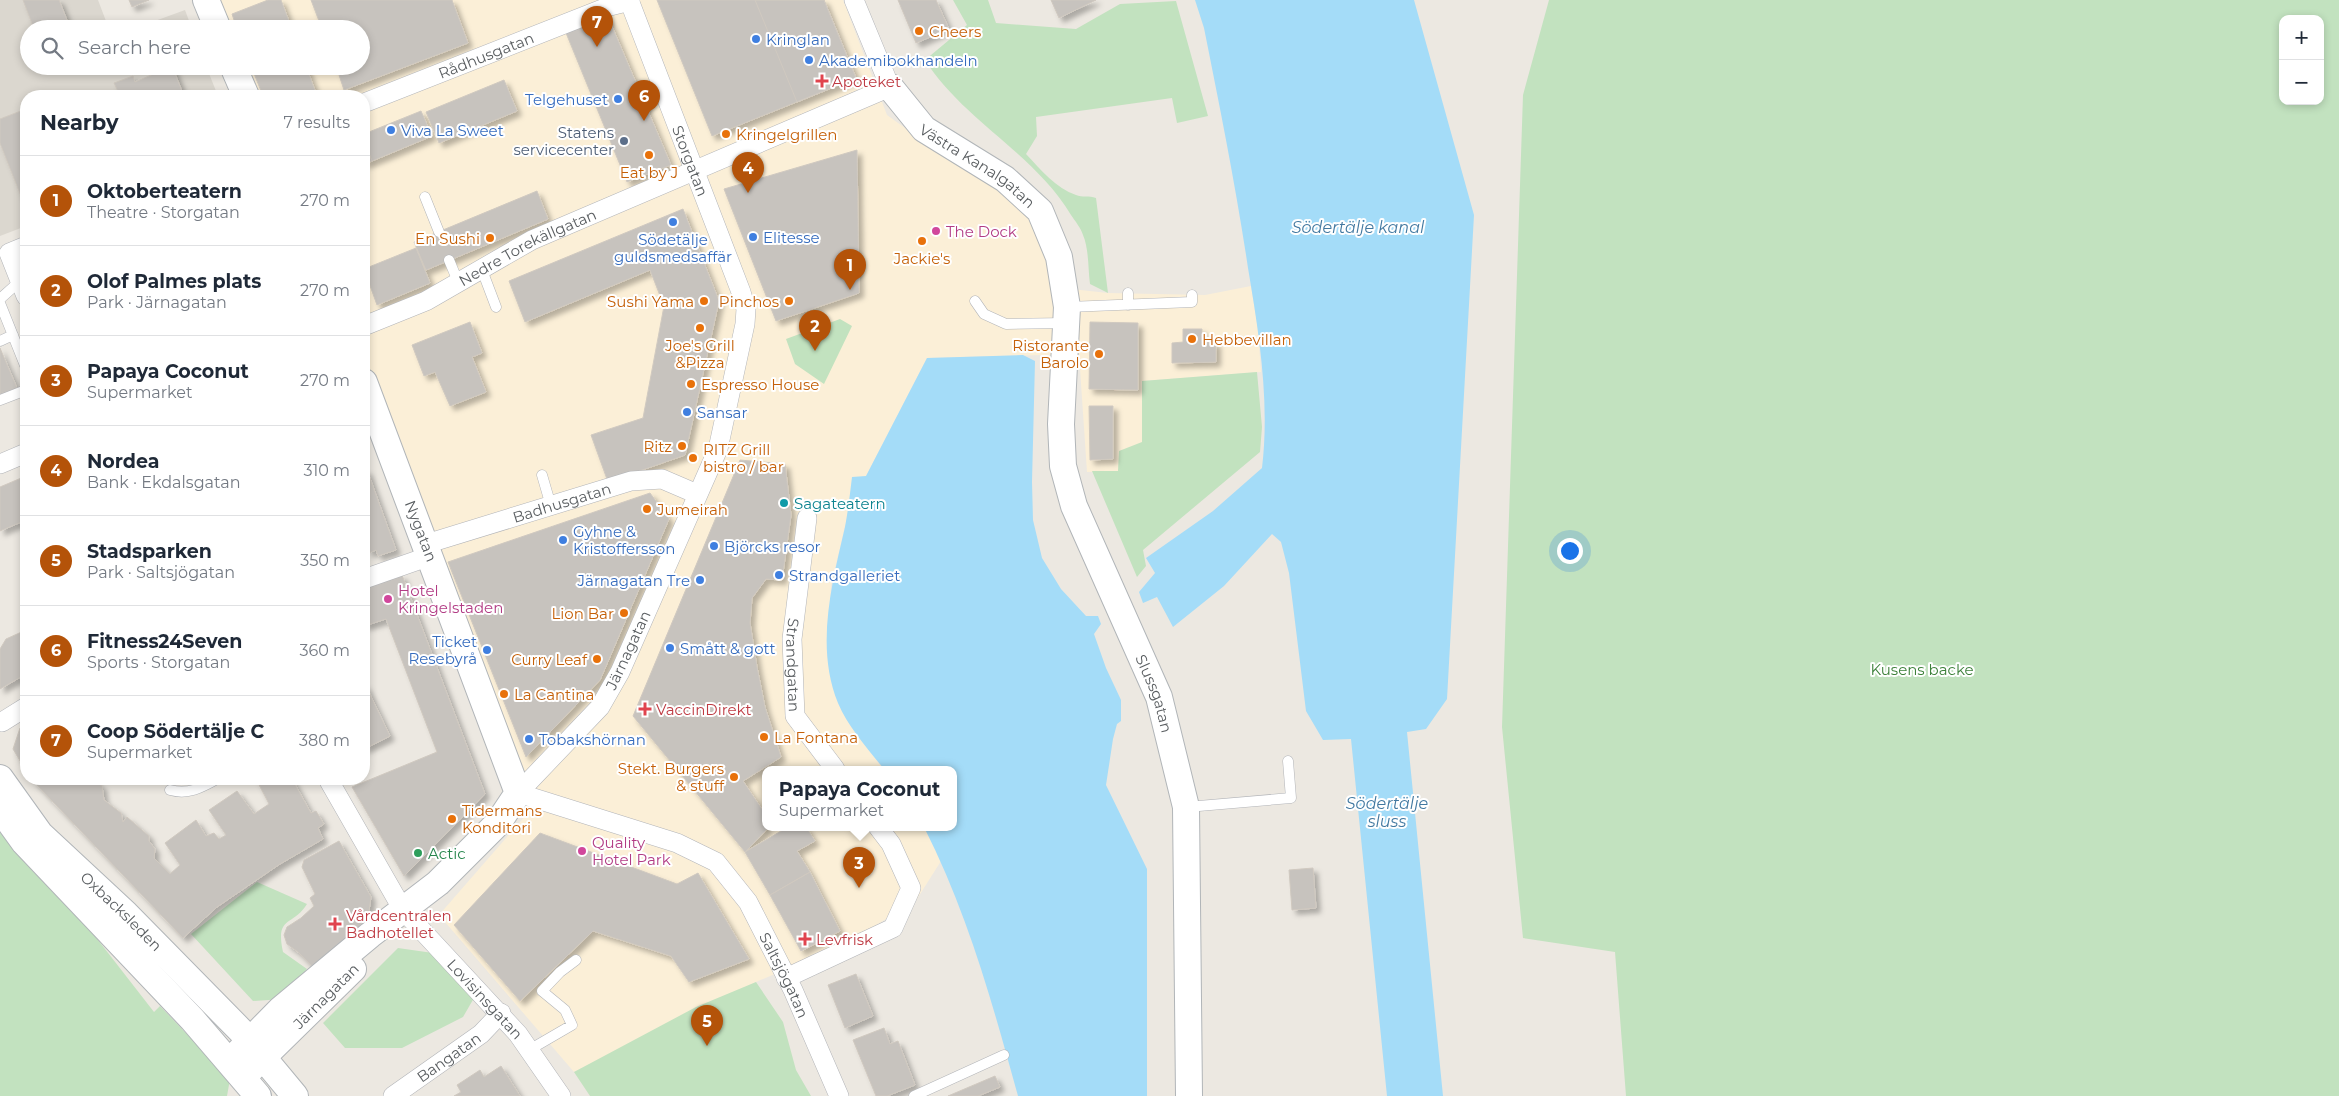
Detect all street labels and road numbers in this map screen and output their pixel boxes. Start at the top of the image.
street label: Rådhusgatan [435,28,536,82]
street label: Västra Kanalgatan [916,119,1039,212]
street label: Storgatan [668,123,713,199]
street label: Nedre Torekällgatan [455,204,599,290]
street label: Badhusgatan [510,478,613,526]
street label: Nygatan [401,498,441,564]
street label: Järnagatan [601,607,655,694]
street label: Strandgatan [783,617,804,712]
street label: Slussgatan [1132,651,1177,734]
street label: Oxbacksleden [77,867,166,955]
street label: Saltsjögatan [756,929,813,1021]
street label: Lovisinsgatan [443,955,527,1043]
street label: Järnagatan [288,959,363,1034]
street label: Bangatan [413,1028,484,1086]

